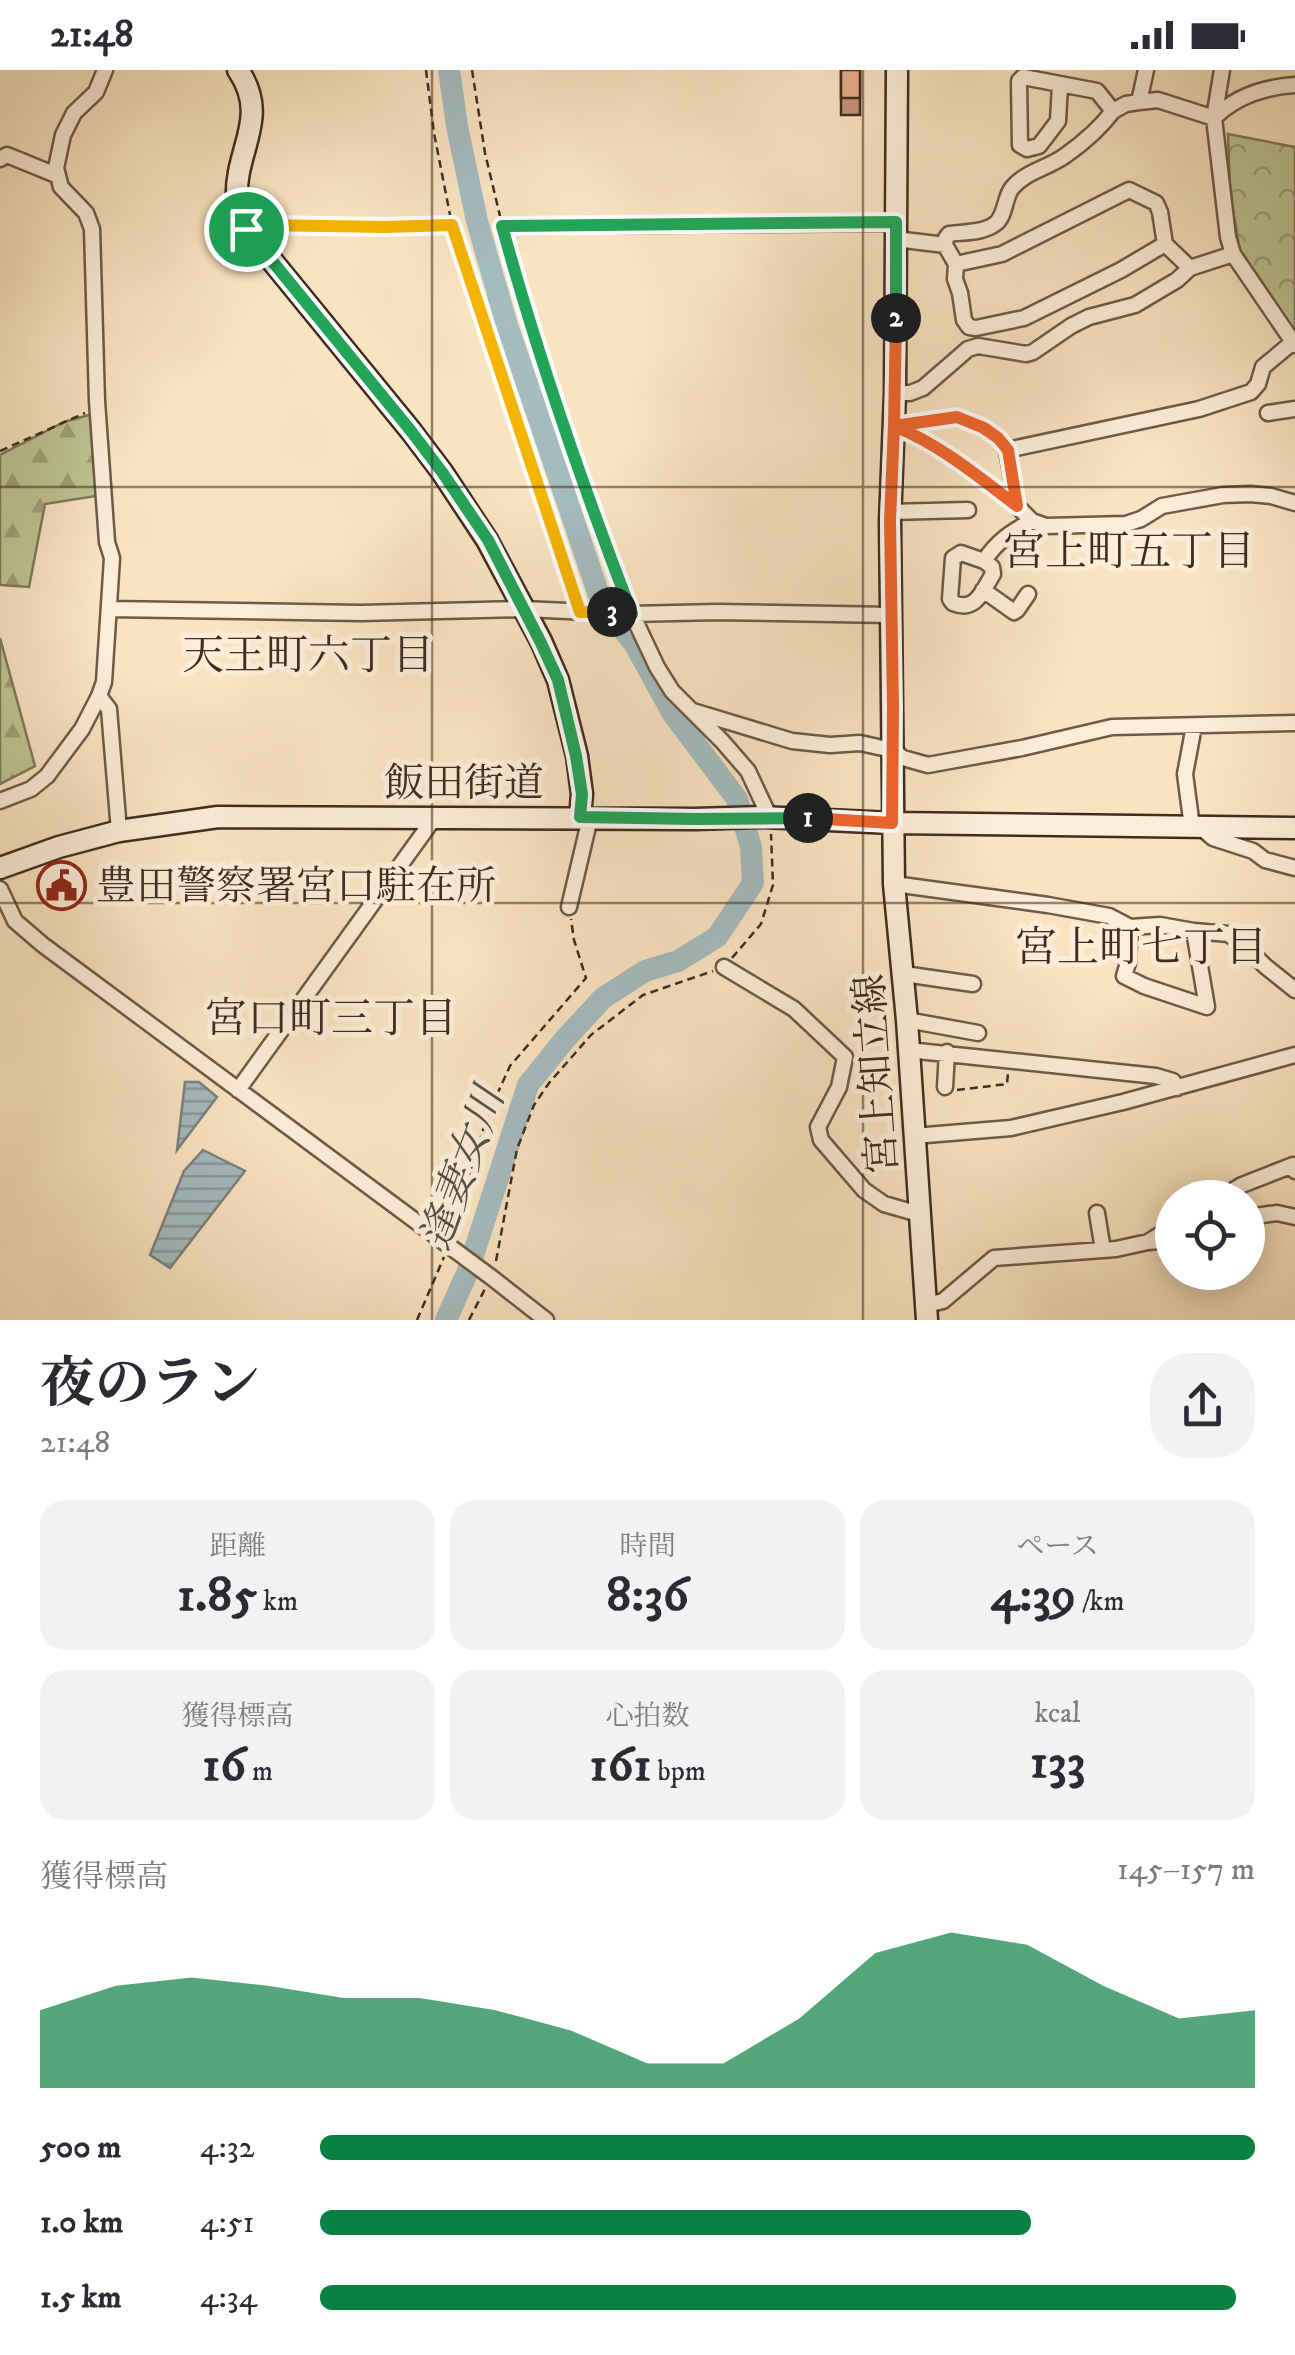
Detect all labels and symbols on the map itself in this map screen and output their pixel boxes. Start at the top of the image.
pin [204,187,289,272]
pin: 2 [871,293,921,343]
district label: 宮上町五丁目 [1003,527,1255,579]
pin: 3 [587,587,637,637]
district label: 天王町六丁目 [182,631,434,683]
street label: 飯田街道 [384,760,544,810]
pin: 1 [783,793,833,843]
public building icon: 豊田警察署宮口駐在所 [35,859,87,911]
place label: 豊田警察署宮口駐在所 [96,863,496,913]
district label: 宮上町七丁目 [1015,923,1267,975]
street label: 宮上知立線 [846,972,910,1175]
district label: 宮口町三丁目 [205,994,457,1046]
water label: 逢妻女川 [411,1077,518,1257]

